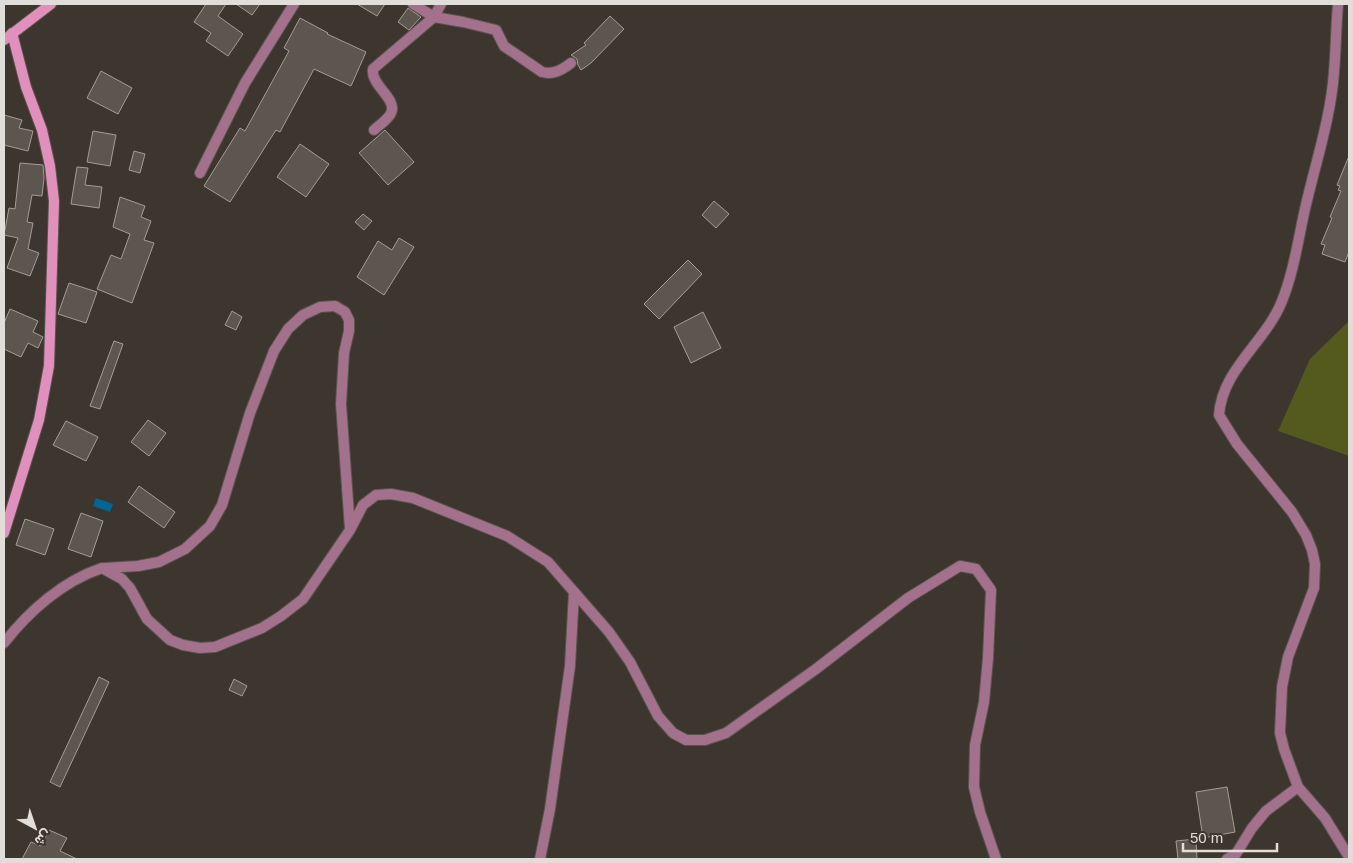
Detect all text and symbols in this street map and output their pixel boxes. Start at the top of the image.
north arrow [10,803,60,853]
scale bar [1183,820,1277,852]
text: ش [31,826,55,850]
text: 50 m [1190,829,1223,846]

